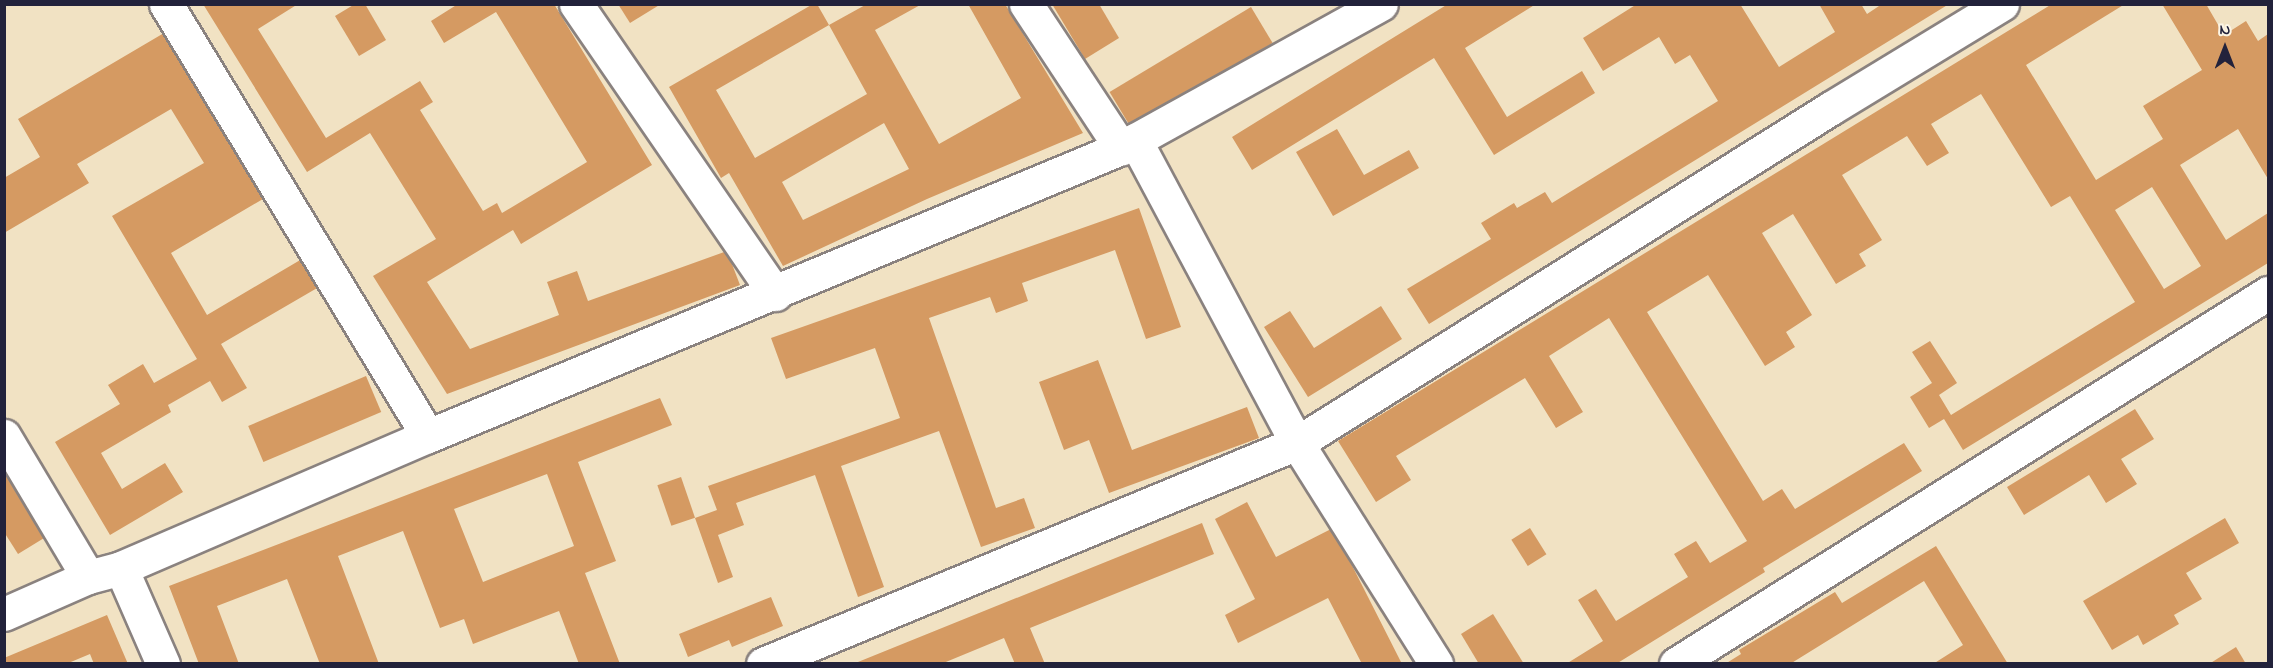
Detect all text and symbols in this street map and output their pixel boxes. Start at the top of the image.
north arrow [2195,18,2255,78]
text: N [2220,18,2230,42]

